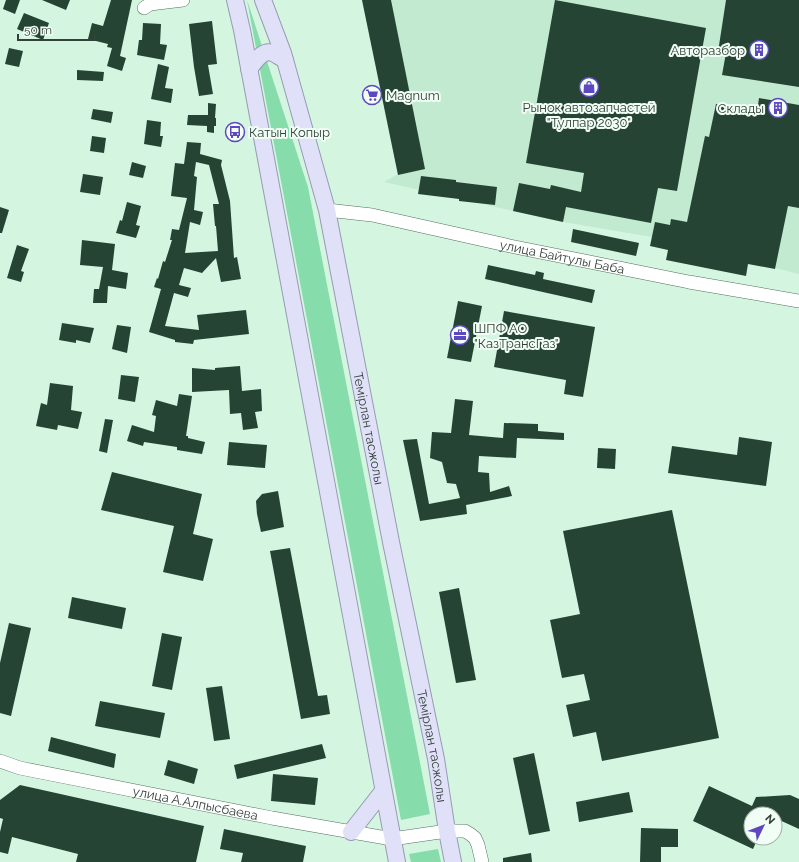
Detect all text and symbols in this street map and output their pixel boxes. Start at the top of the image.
scale bar [18,16,95,42]
text: 50 m [24,23,52,37]
building icon: Авторазбор [748,39,770,61]
place label: Авторазбор [671,43,745,58]
shop icon: Рынок автозапчастей "Тулпар 2030" [578,76,600,98]
supermarket icon: Magnum [361,84,383,106]
place label: Magnum [386,88,440,103]
building icon: Склады [767,97,789,119]
place label: Рынок автозапчастей "Тулпар 2030" [522,100,656,130]
place label: Склады [717,101,764,116]
bus stop icon: Катын Копыр [224,121,246,143]
place label: Катын Копыр [249,125,330,140]
street label: улица Байтулы Баба [498,236,626,276]
place label: ШПФ АО "КазТрансГаз" [474,321,559,351]
office icon: ШПФ АО "КазТрансГаз" [449,324,471,346]
street label: Темірлан тасжолы [351,371,387,486]
street label: Темірлан тасжолы [414,688,450,803]
street label: улица А.Алпысбаева [132,783,259,823]
north arrow [743,806,783,846]
text: N [762,812,778,827]

